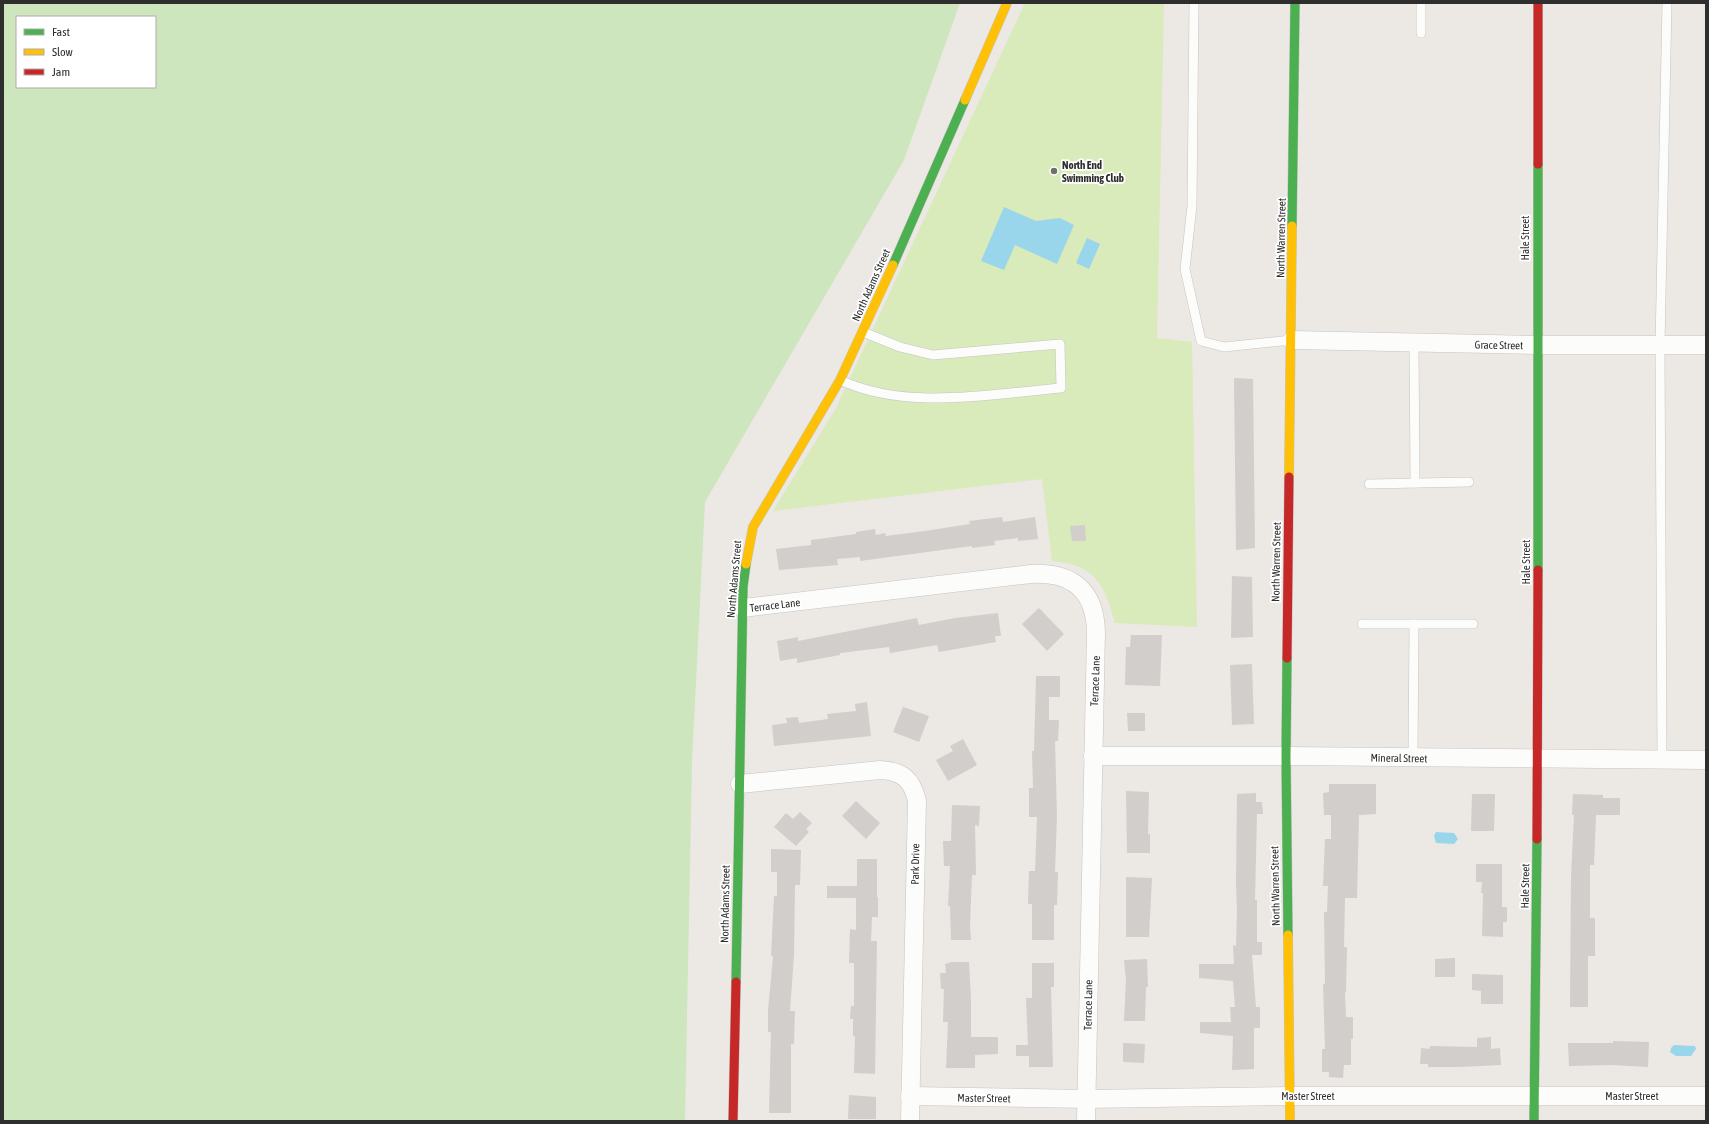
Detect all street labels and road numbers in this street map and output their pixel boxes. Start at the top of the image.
street label: North Warren Street [1274,198,1288,278]
street label: Hale Street [1519,216,1531,260]
street label: North Adams Street [850,247,892,323]
street label: Grace Street [1475,339,1523,351]
street label: North Warren Street [1269,522,1283,602]
street label: North Adams Street [725,540,743,618]
street label: Hale Street [1520,540,1532,584]
street label: Terrace Lane [749,596,801,614]
street label: Terrace Lane [1088,655,1102,707]
street label: Mineral Street [1370,752,1428,764]
street label: Park Drive [909,843,921,885]
street label: North Warren Street [1268,846,1282,926]
street label: Hale Street [1519,863,1531,909]
street label: North Adams Street [718,865,732,943]
street label: Terrace Lane [1082,979,1094,1031]
street label: Master Street [1281,1090,1335,1102]
street label: Master Street [1605,1090,1659,1102]
street label: Master Street [957,1092,1011,1104]

